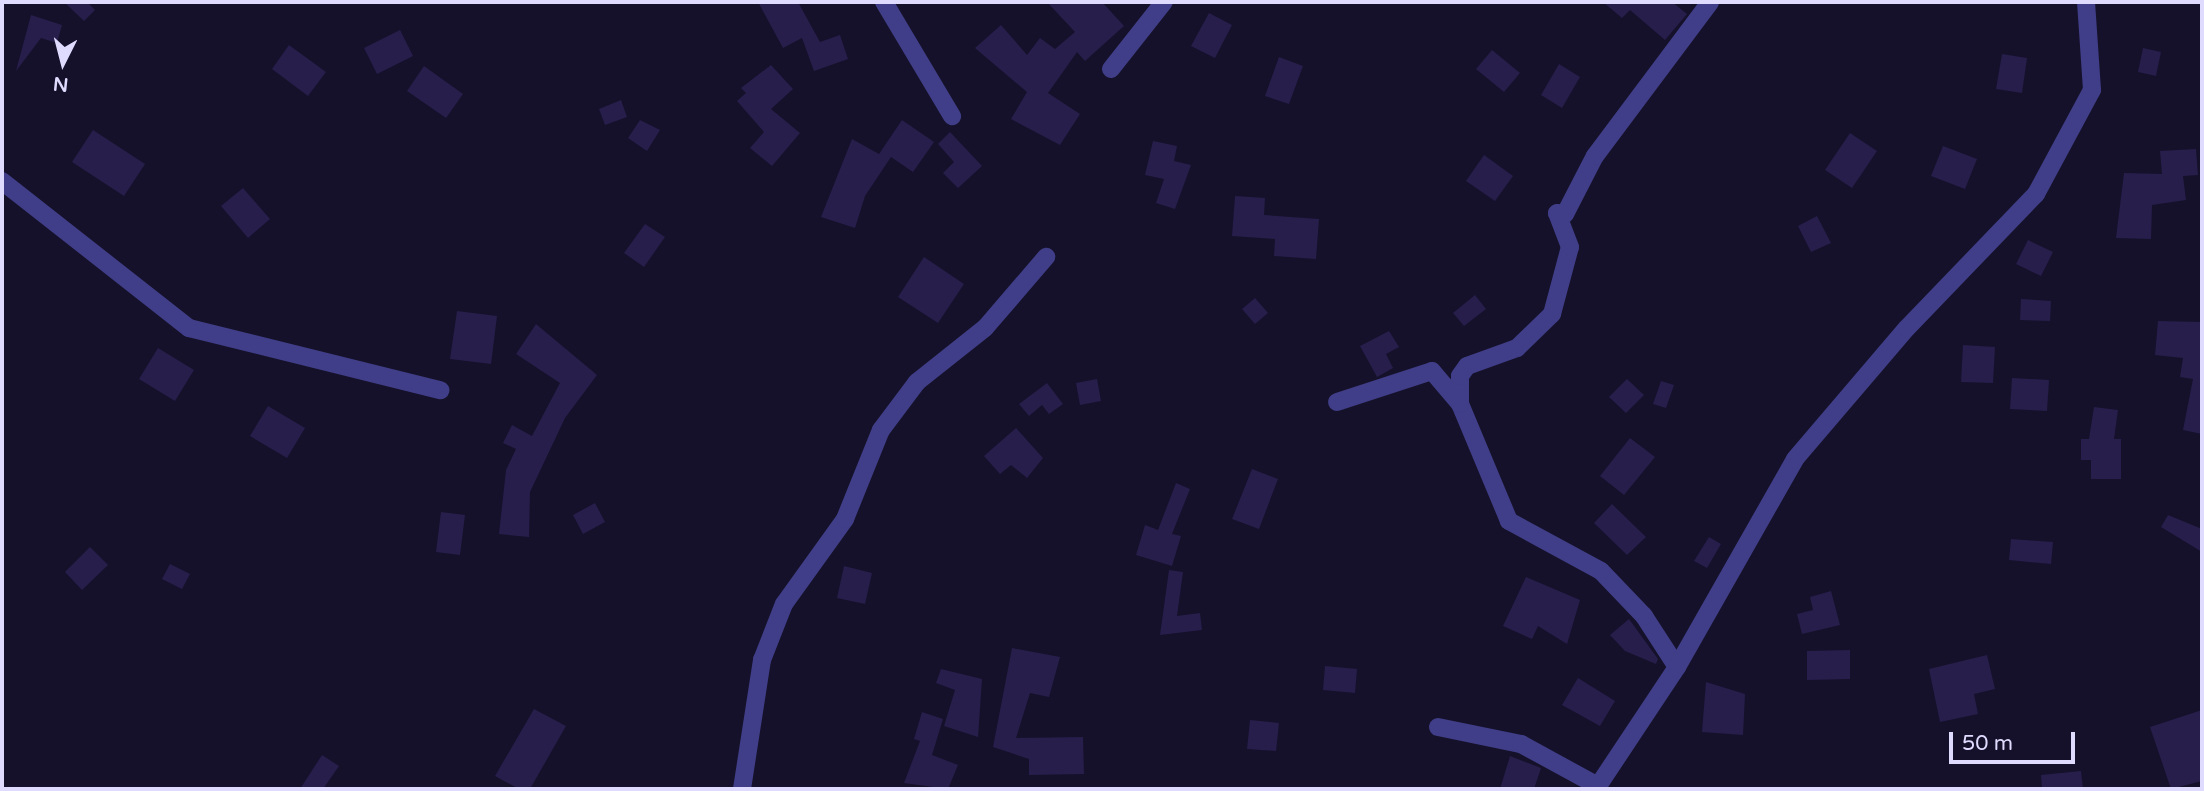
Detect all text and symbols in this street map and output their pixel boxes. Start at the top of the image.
north arrow [28,28,98,98]
text: N [52,72,70,96]
scale bar [1952,718,2078,762]
text: 50 m [1962,731,2013,756]

